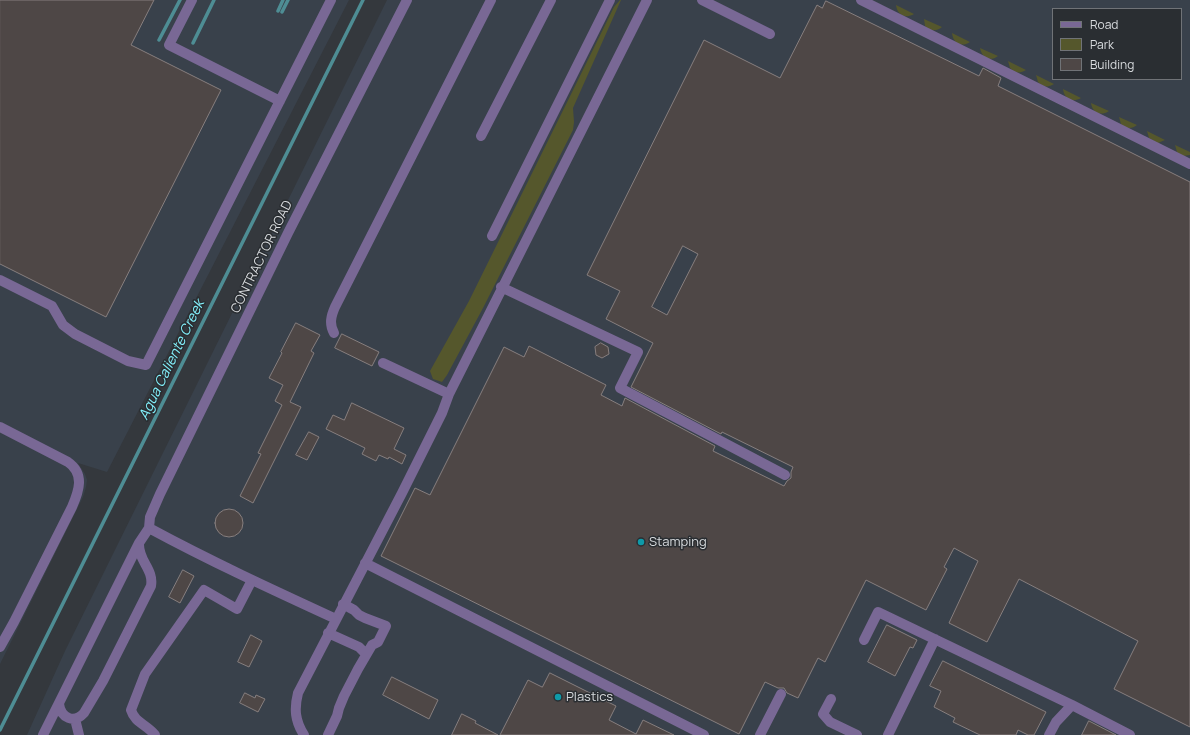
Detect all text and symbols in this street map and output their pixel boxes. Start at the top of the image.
legend [1052,8,1182,80]
text: Road [1090,16,1118,33]
text: Park [1090,36,1114,53]
text: Building [1090,56,1134,73]
street label: CONTRACTOR ROAD [228,198,296,316]
water label: Agua Caliente Creek [136,297,208,423]
place label: Stamping [649,534,707,550]
marker: Stamping [636,537,646,547]
place label: Plastics [566,689,613,705]
marker: Plastics [553,692,563,702]

